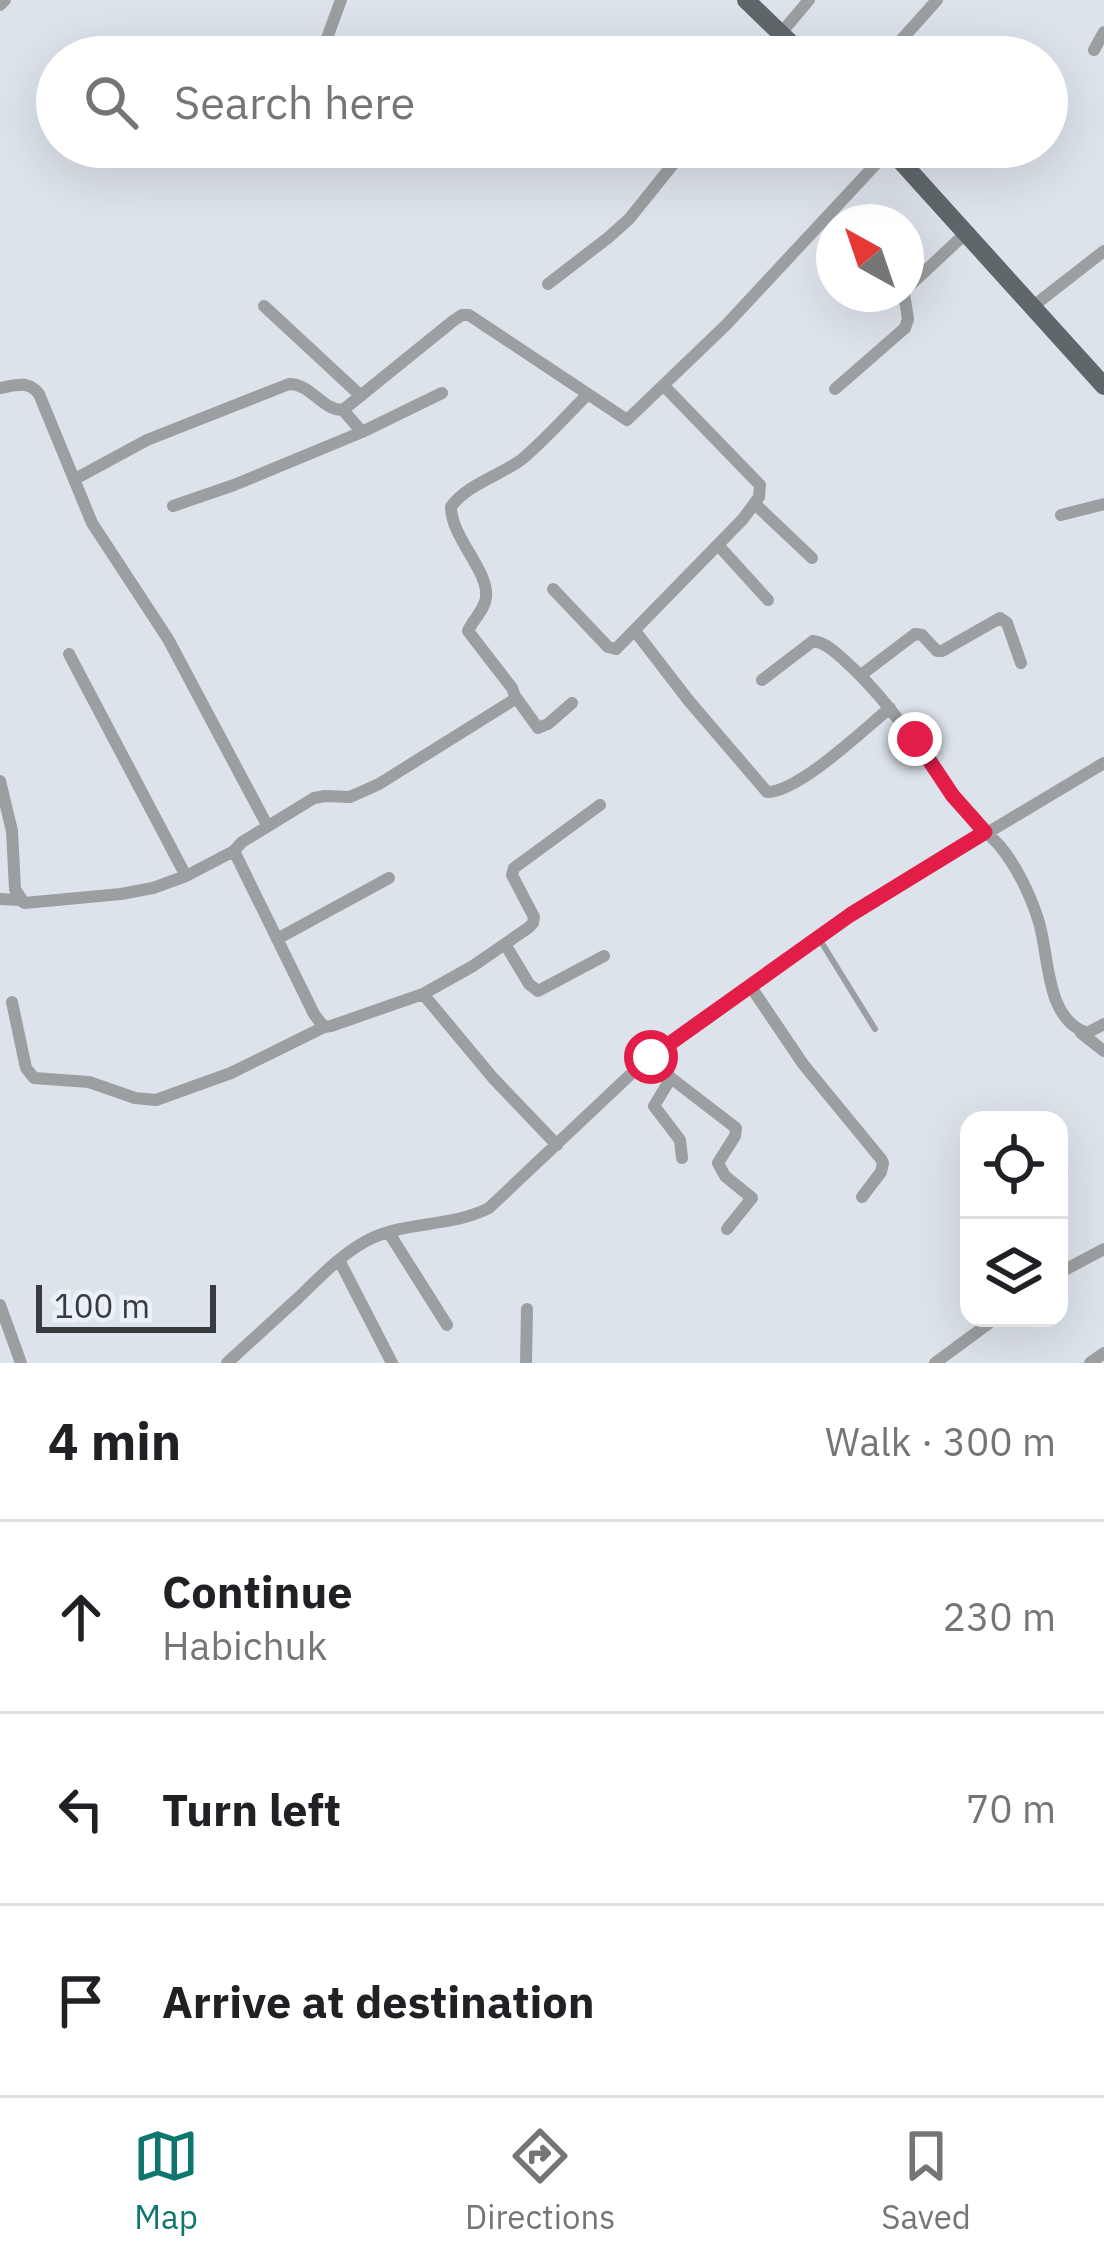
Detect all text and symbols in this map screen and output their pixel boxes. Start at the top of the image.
search box [36,36,1068,168]
icon: search [78,69,144,135]
text: Search here [174,73,415,131]
north arrow [816,204,924,312]
route end [888,712,942,766]
route start [624,1030,678,1084]
map controls [960,1111,1068,1327]
button: locate [960,1111,1068,1219]
button: layers [960,1219,1068,1327]
scale bar [36,1279,216,1332]
text: 100 m [54,1284,150,1327]
text: 4 min [48,1408,181,1474]
text: Walk · 300 m [825,1416,1056,1467]
text: Continue [162,1562,353,1620]
icon: ahead [48,1584,114,1650]
text: 230 m [943,1591,1056,1642]
text: Habichuk [162,1620,327,1671]
icon: left [48,1776,114,1842]
text: Turn left [162,1780,341,1838]
text: 70 m [966,1783,1056,1834]
icon: arrive [48,1968,114,2034]
text: Arrive at destination [162,1972,595,2030]
tab: Map [133,2123,199,2238]
tab: Directions [465,2123,615,2238]
tab: Saved [881,2123,971,2238]

